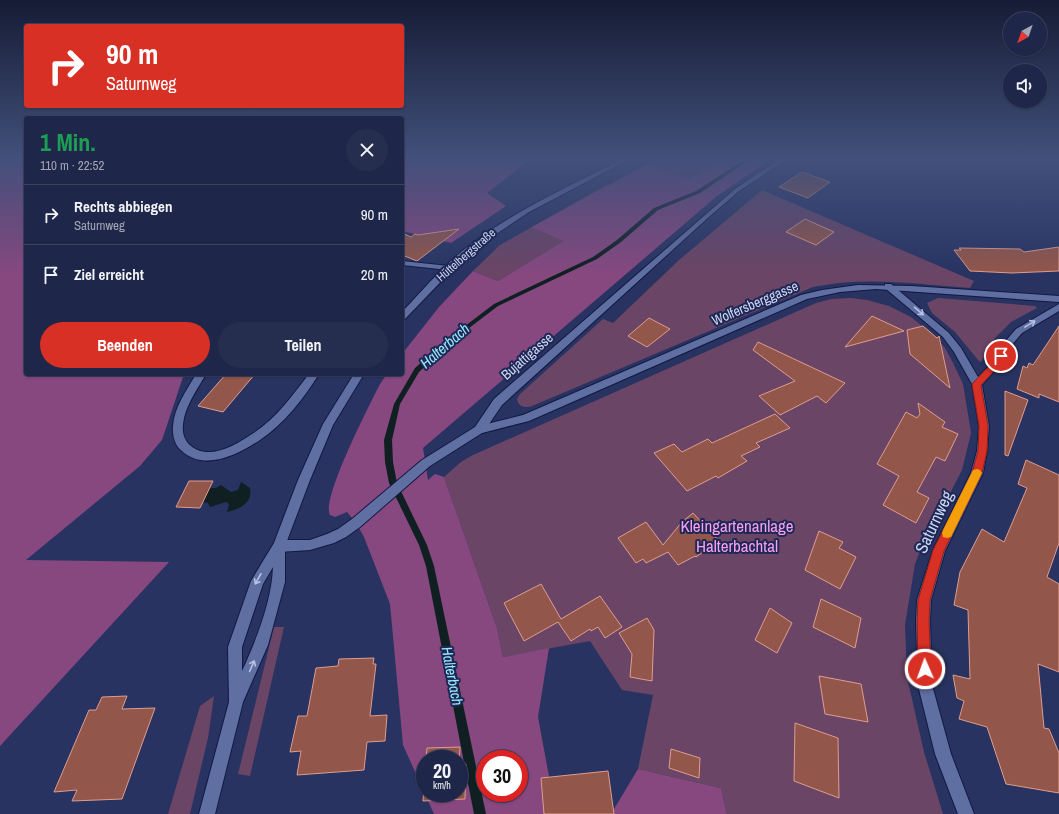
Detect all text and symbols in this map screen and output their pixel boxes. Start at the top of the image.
north arrow [1003,12,1047,56]
map controls [1003,12,1047,108]
text: 90 m [106,35,158,73]
icon: right [40,40,92,92]
button: sound [1003,64,1047,108]
text: Saturnweg [106,71,177,96]
text: 1 Min. [40,126,96,158]
button: close [346,129,388,171]
text: 110 m · 22:52 [40,157,104,174]
text: Rechts abbiegen [74,196,172,217]
icon: right [40,204,62,226]
text: 90 m [361,204,388,225]
text: Saturnweg [74,217,125,234]
street label: Hüttelbergstraße [433,225,499,285]
icon: arrive [40,264,62,286]
text: Ziel erreicht [74,264,144,285]
text: 20 m [361,264,388,285]
street label: Wolfersberggasse [709,277,801,329]
one-way arrow [913,306,924,315]
water label: Halterbach [415,318,474,373]
one-way arrow [1024,320,1036,328]
button: Beenden [40,322,210,368]
button: Teilen [218,322,388,368]
street label: Bujattigasse [497,328,557,384]
pin [984,339,1018,373]
icon: arrive [990,345,1012,367]
street label: Saturnweg [909,487,958,557]
park label: Kleingartenanlage Halterbachtal [680,514,794,557]
one-way arrow [254,573,262,585]
water label: Halterbach [437,645,469,707]
position arrow [904,648,946,690]
one-way arrow [249,661,256,673]
speed limit sign: 30 [476,750,528,802]
text: 20 [433,757,451,784]
text: km/h [433,779,451,792]

